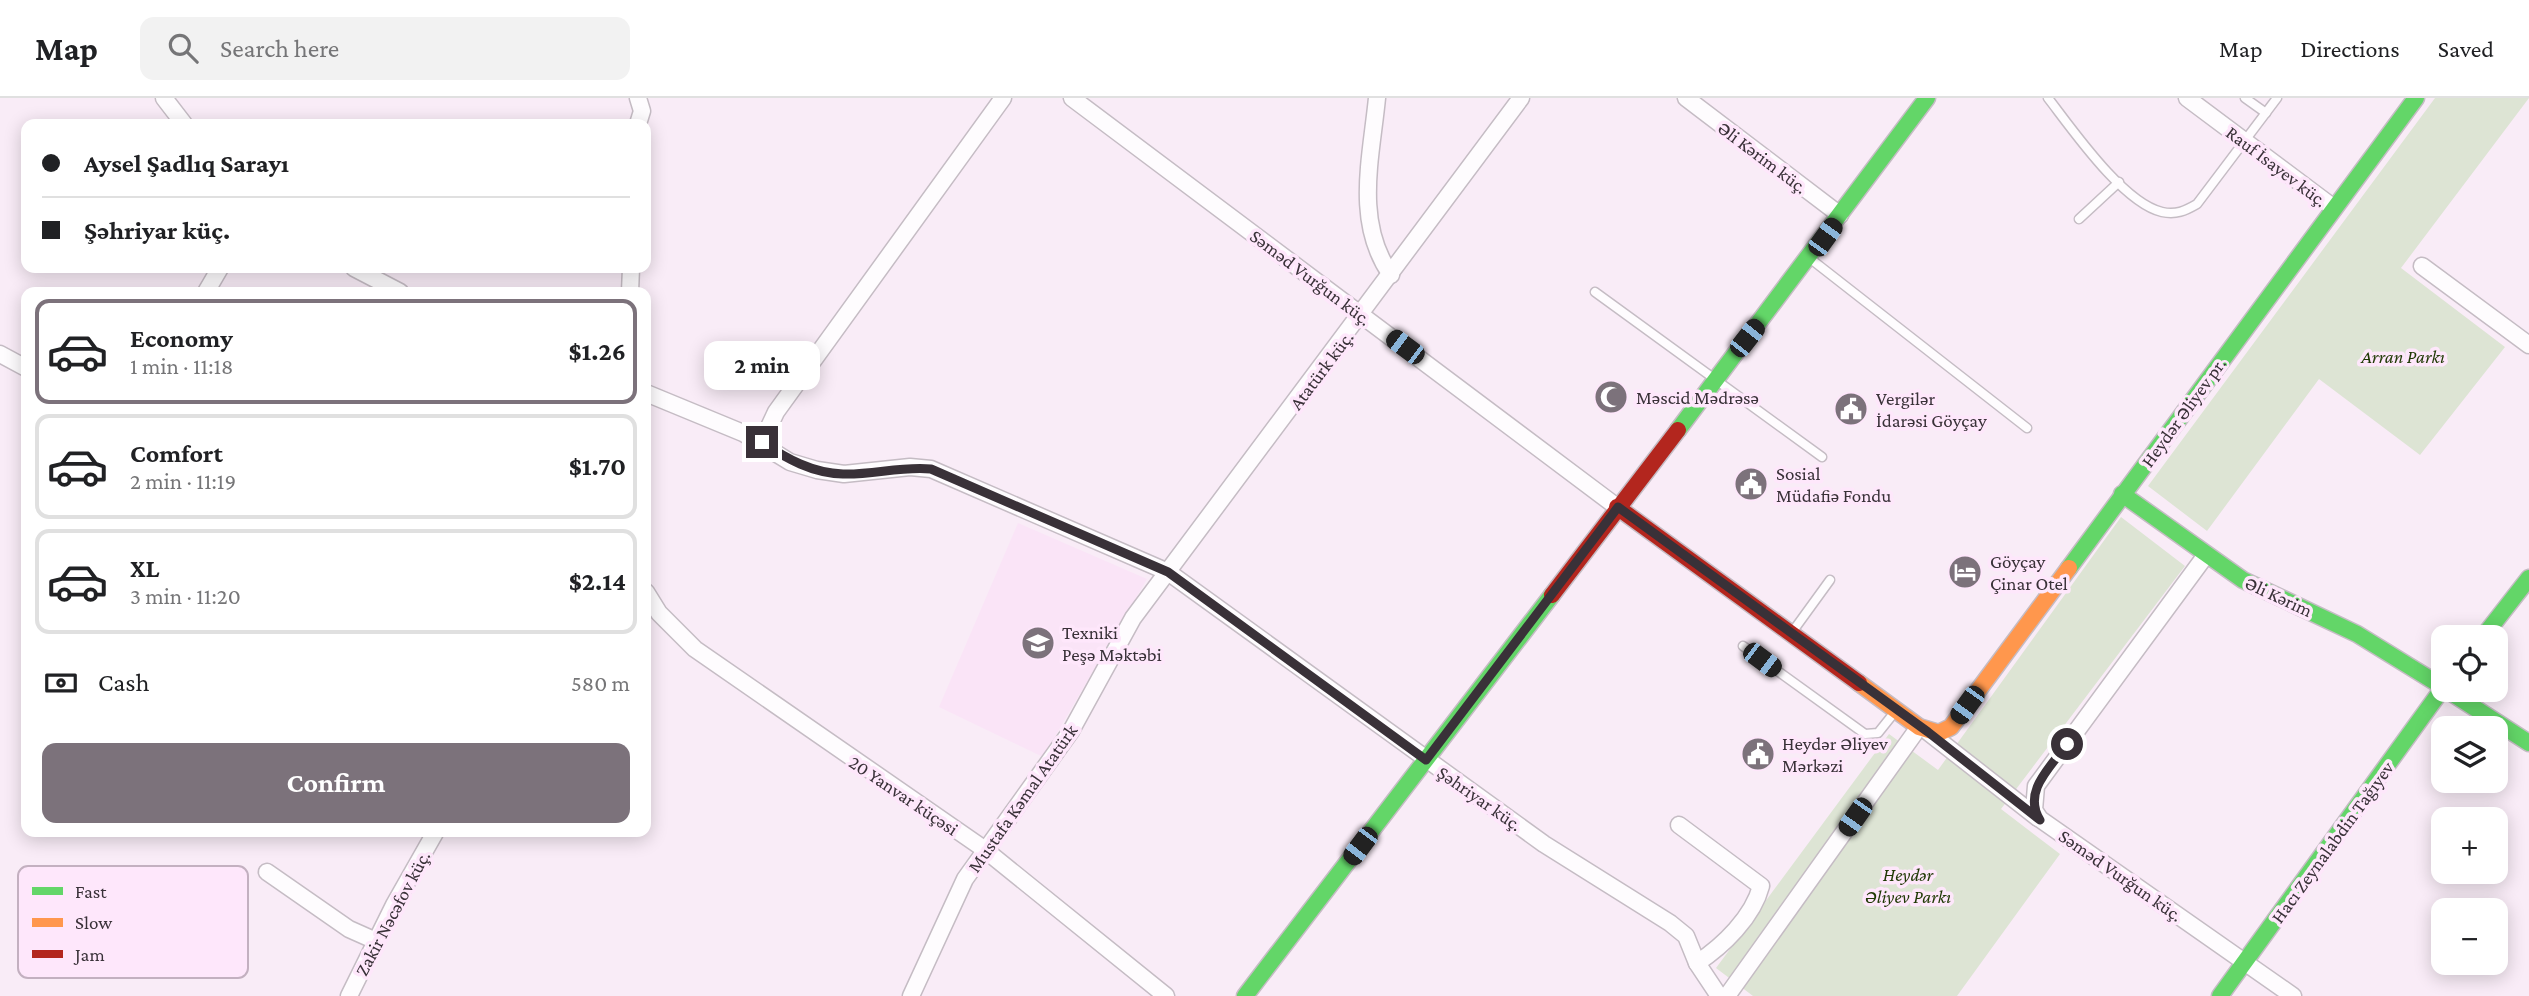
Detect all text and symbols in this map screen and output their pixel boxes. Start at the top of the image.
search box [140,17,630,80]
icon: search [164,29,202,67]
text: Map [35,30,98,67]
text: Search here [220,34,339,63]
text: Map [2219,35,2263,62]
text: Directions [2301,35,2400,62]
text: Saved [2438,35,2494,62]
street label: Əli Kərim küç. [1714,117,1812,198]
street label: Rauf İsayev küç. [2222,122,2331,211]
text: Aysel Şadlıq Sarayı [84,149,289,178]
car [1805,214,1846,260]
text: Şəhriyar küç. [84,216,230,245]
street label: Səməd Vurğun küç. [1246,225,1375,330]
car [1726,315,1769,361]
icon: car [46,320,109,383]
text: Economy [130,324,233,353]
car [1382,326,1429,368]
street label: Atatürk küç. [1285,327,1358,414]
text: $1.26 [569,337,626,366]
callout: 2 min [704,341,820,390]
park label: Arran Parkı [2360,346,2445,367]
text: 2 min [734,352,790,378]
text: 1 min · 11:18 [130,353,234,379]
street label: Heydər Əliyev pr. [2137,354,2230,471]
mosque icon: Məscid Mədrəsə [1592,378,1630,416]
place label: Məscid Mədrəsə [1636,387,1759,408]
place label: Vergilər İdarəsi Göyçay [1876,388,1987,431]
public building icon: Vergilər İdarəsi Göyçay [1832,390,1870,428]
route end [746,426,778,458]
icon: car [46,435,109,498]
text: Comfort [130,439,223,468]
text: $1.70 [569,452,626,481]
place label: Sosial Müdafiə Fondu [1776,463,1891,506]
public building icon: Sosial Müdafiə Fondu [1732,465,1770,503]
text: 2 min · 11:19 [130,468,236,494]
icon: car [46,550,109,613]
place label: Göyçay Çinar Otel [1990,551,2068,594]
hotel icon: Göyçay Çinar Otel [1946,553,1984,591]
text: XL [130,554,159,583]
text: $2.14 [569,567,626,596]
street label: Əli Kərim [2242,572,2316,621]
text: 3 min · 11:20 [130,583,241,609]
place label: Texniki Peşə Məktəbi [1062,622,1162,665]
school or university icon: Texniki Peşə Məktəbi [1019,624,1057,662]
map controls [2431,625,2508,975]
button: locate [2431,625,2508,702]
car [1739,639,1786,681]
icon: cash [42,664,80,702]
text: Cash [98,668,149,697]
text: 580 m [571,670,630,696]
car [1947,682,1988,728]
button: layers [2431,716,2508,793]
street label: Mustafa Kəmal Atatürk [963,720,1082,876]
route start [2051,728,2083,760]
place label: Heydər Əliyev Mərkəzi [1782,733,1888,776]
public building icon: Heydər Əliyev Mərkəzi [1739,735,1777,773]
button: Confirm [42,743,630,823]
street label: 20 Yanvar küçəsi [845,751,962,840]
street label: Hacı Zeynalabdin Tağıyev [2267,757,2398,927]
street label: Şəhriyar küç. [1433,762,1526,835]
car [1835,794,1876,840]
button: + [2431,807,2508,884]
car [1339,823,1382,869]
street label: Səməd Vurğun küç. [2055,825,2187,926]
street label: Zakir Nəcəfov küç. [351,847,434,979]
park label: Heydər Əliyev Parkı [1865,864,1951,907]
legend [18,866,248,978]
text: Fast [75,881,107,902]
button: − [2431,898,2508,975]
text: Slow [75,912,112,933]
text: Jam [73,944,105,965]

